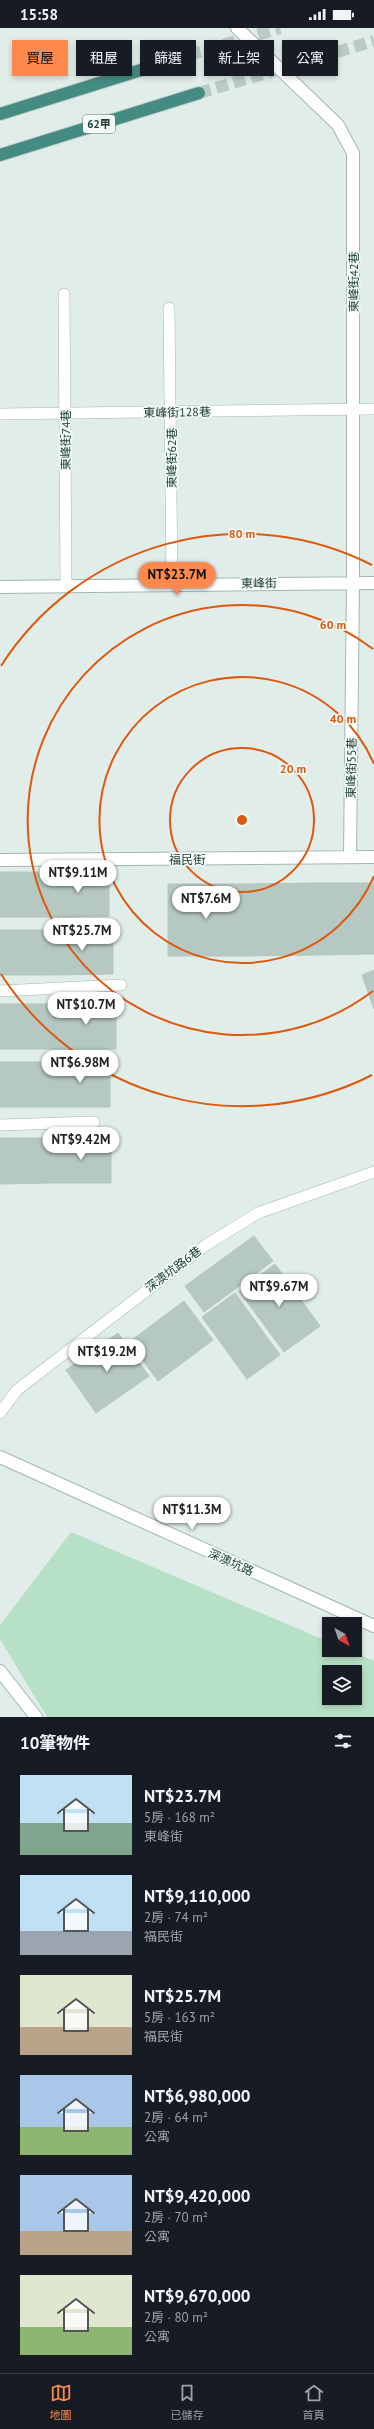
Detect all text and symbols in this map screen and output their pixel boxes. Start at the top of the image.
text: 15:58 [20,5,58,24]
chip: 買屋 [12,40,68,76]
chip: 租屋 [76,40,132,76]
chip: 篩選 [140,40,196,76]
chip: 新上架 [204,40,274,76]
chip: 公寓 [282,40,338,76]
road number: 62甲 [83,115,115,133]
street label: 東峰街42巷 [346,251,361,313]
street label: 東峰街128巷 [143,404,211,420]
street label: 東峰街74巷 [58,409,73,471]
street label: 東峰街62巷 [164,427,179,489]
text: 80 m [229,526,255,541]
pin: NT$23.7M [136,562,218,596]
text: NT$23.7M [147,566,207,583]
street label: 東峰街 [241,575,277,591]
text: 60 m [320,617,346,632]
text: 40 m [330,711,356,726]
street label: 東峰街55巷 [343,737,359,799]
text: 20 m [280,761,306,776]
centre of rings [235,813,249,827]
street label: 福民街 [169,852,205,867]
pin: NT$9.11M [37,860,119,894]
text: NT$9.11M [48,864,108,881]
pin: NT$7.6M [169,886,243,920]
text: NT$7.6M [181,890,231,907]
pin: NT$25.7M [41,918,123,952]
text: NT$25.7M [52,922,112,939]
pin: NT$10.7M [45,992,127,1026]
text: NT$10.7M [56,996,116,1013]
pin: NT$6.98M [39,1050,121,1084]
text: NT$6.98M [50,1054,110,1071]
pin: NT$9.42M [40,1127,122,1161]
text: NT$9.42M [51,1131,111,1148]
street label: 深澳坑路6巷 [142,1243,204,1295]
pin: NT$9.67M [238,1274,320,1308]
text: NT$9.67M [249,1278,309,1295]
pin: NT$19.2M [66,1339,148,1373]
text: NT$19.2M [77,1343,137,1360]
pin: NT$11.3M [151,1497,233,1531]
text: NT$11.3M [162,1501,222,1518]
street label: 深澳坑路 [206,1545,256,1579]
north arrow [322,1617,362,1657]
map controls [322,1617,362,1705]
button: layers [322,1665,362,1705]
icon: filters [332,1730,354,1752]
text: 10筆物件 [20,1732,90,1754]
text: NT$23.7M [144,1785,221,1807]
icon: home [52,1791,100,1839]
text: 5房 · 168 m² [144,1809,215,1826]
text: 東峰街 [144,1828,183,1845]
text: NT$9,110,000 [144,1885,251,1907]
icon: home [52,1891,100,1939]
text: 2房 · 74 m² [144,1909,208,1926]
text: 福民街 [144,1928,183,1945]
text: NT$25.7M [144,1985,221,2007]
icon: home [52,1991,100,2039]
text: 5房 · 163 m² [144,2009,215,2026]
text: 福民街 [144,2028,183,2045]
text: NT$6,980,000 [144,2085,251,2107]
icon: home [52,2091,100,2139]
text: 2房 · 64 m² [144,2109,208,2126]
text: 公寓 [144,2128,170,2145]
text: NT$9,420,000 [144,2185,251,2207]
icon: home [52,2191,100,2239]
text: 2房 · 70 m² [144,2209,208,2226]
text: 公寓 [144,2228,170,2245]
text: NT$9,670,000 [144,2285,251,2307]
icon: home [52,2291,100,2339]
text: 2房 · 80 m² [144,2309,208,2326]
text: 公寓 [144,2328,170,2345]
tab: 地圖 [50,2382,72,2422]
tab: 已儲存 [171,2382,204,2422]
tab: 首頁 [303,2382,325,2422]

